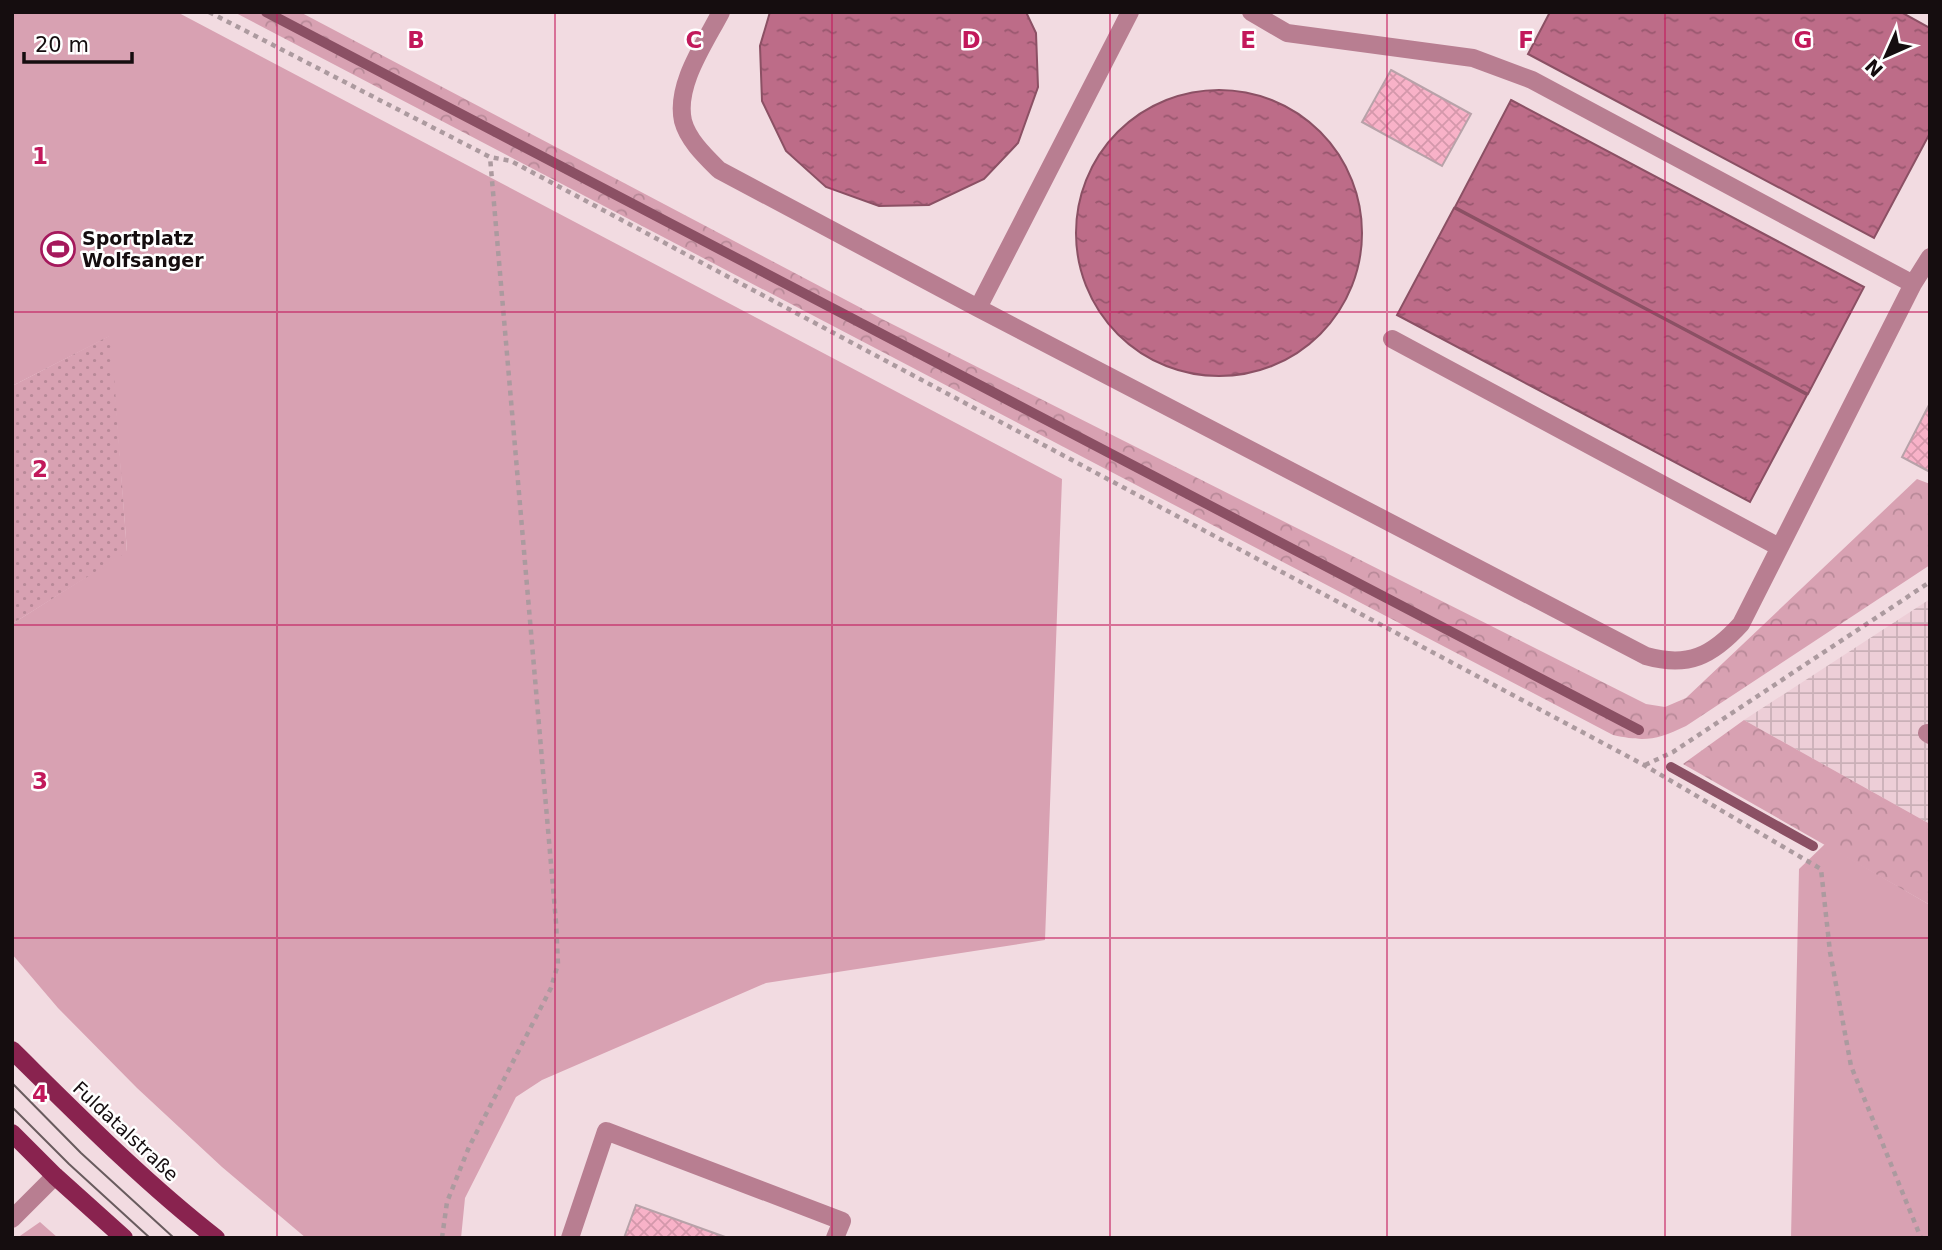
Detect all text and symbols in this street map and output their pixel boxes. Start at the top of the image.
scale bar [24,21,133,65]
north arrow [1851,21,1921,91]
text: B [407,27,425,53]
text: C [686,27,702,53]
text: D [961,27,981,53]
text: E [1240,27,1256,53]
text: F [1518,27,1534,53]
text: G [1794,27,1812,53]
text: 20 m [35,33,89,57]
text: N [1861,55,1887,81]
text: 1 [32,143,48,169]
place label: Sportplatz Wolfsanger [82,227,204,271]
sports icon: Sportplatz Wolfsanger [39,230,77,268]
text: 2 [32,456,48,482]
text: 3 [32,768,48,794]
street label: Fuldatalstraße [69,1077,183,1185]
text: 4 [32,1081,48,1107]

